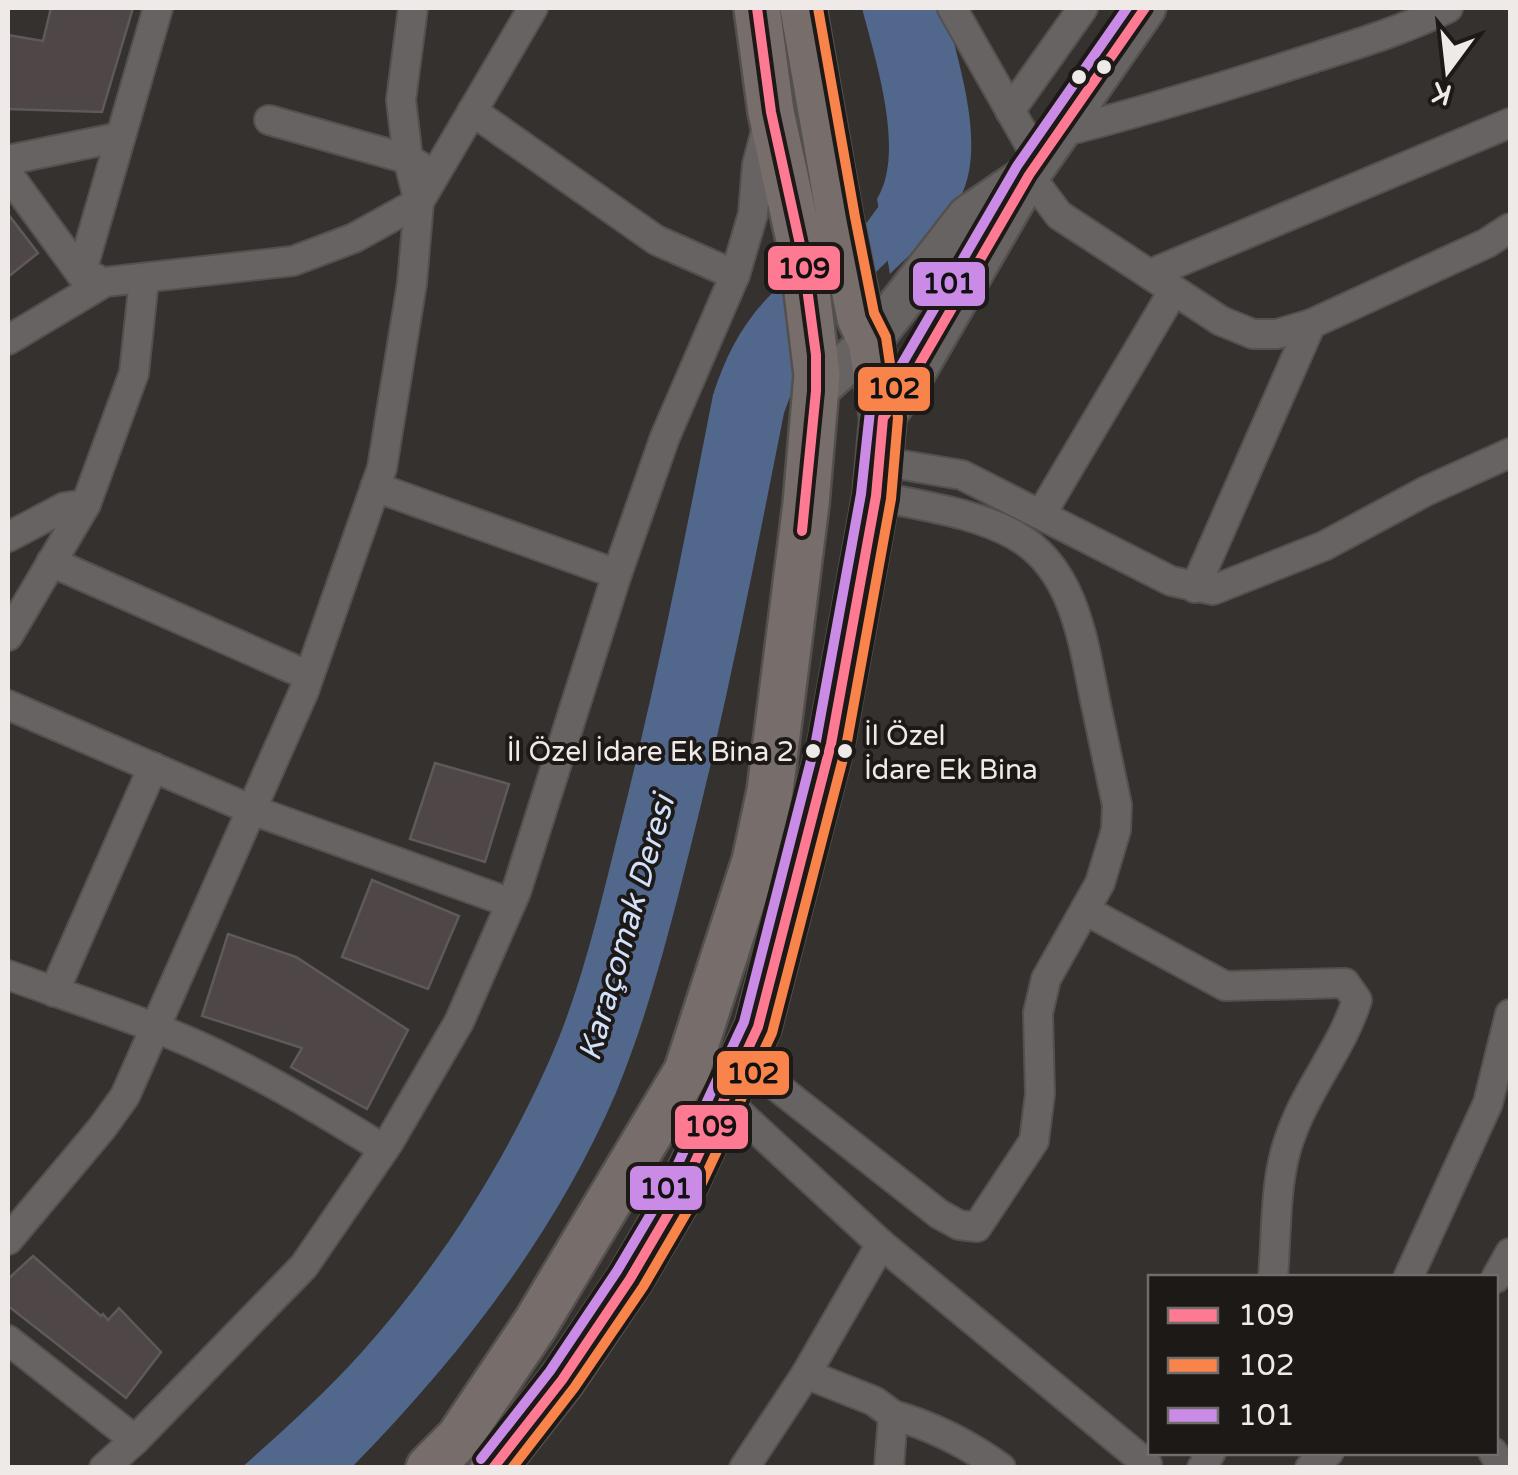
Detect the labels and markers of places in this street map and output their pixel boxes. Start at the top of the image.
unlabelled marker [1094,57,1114,77]
unlabelled marker [1069,67,1089,87]
place label: İl Özel İdare Ek Bina [864,719,1038,787]
place label: İl Özel İdare Ek Bina 2 [507,735,794,769]
marker: İl Özel İdare Ek Bina 2 [803,741,823,761]
marker: İl Özel İdare Ek Bina [835,741,855,761]

